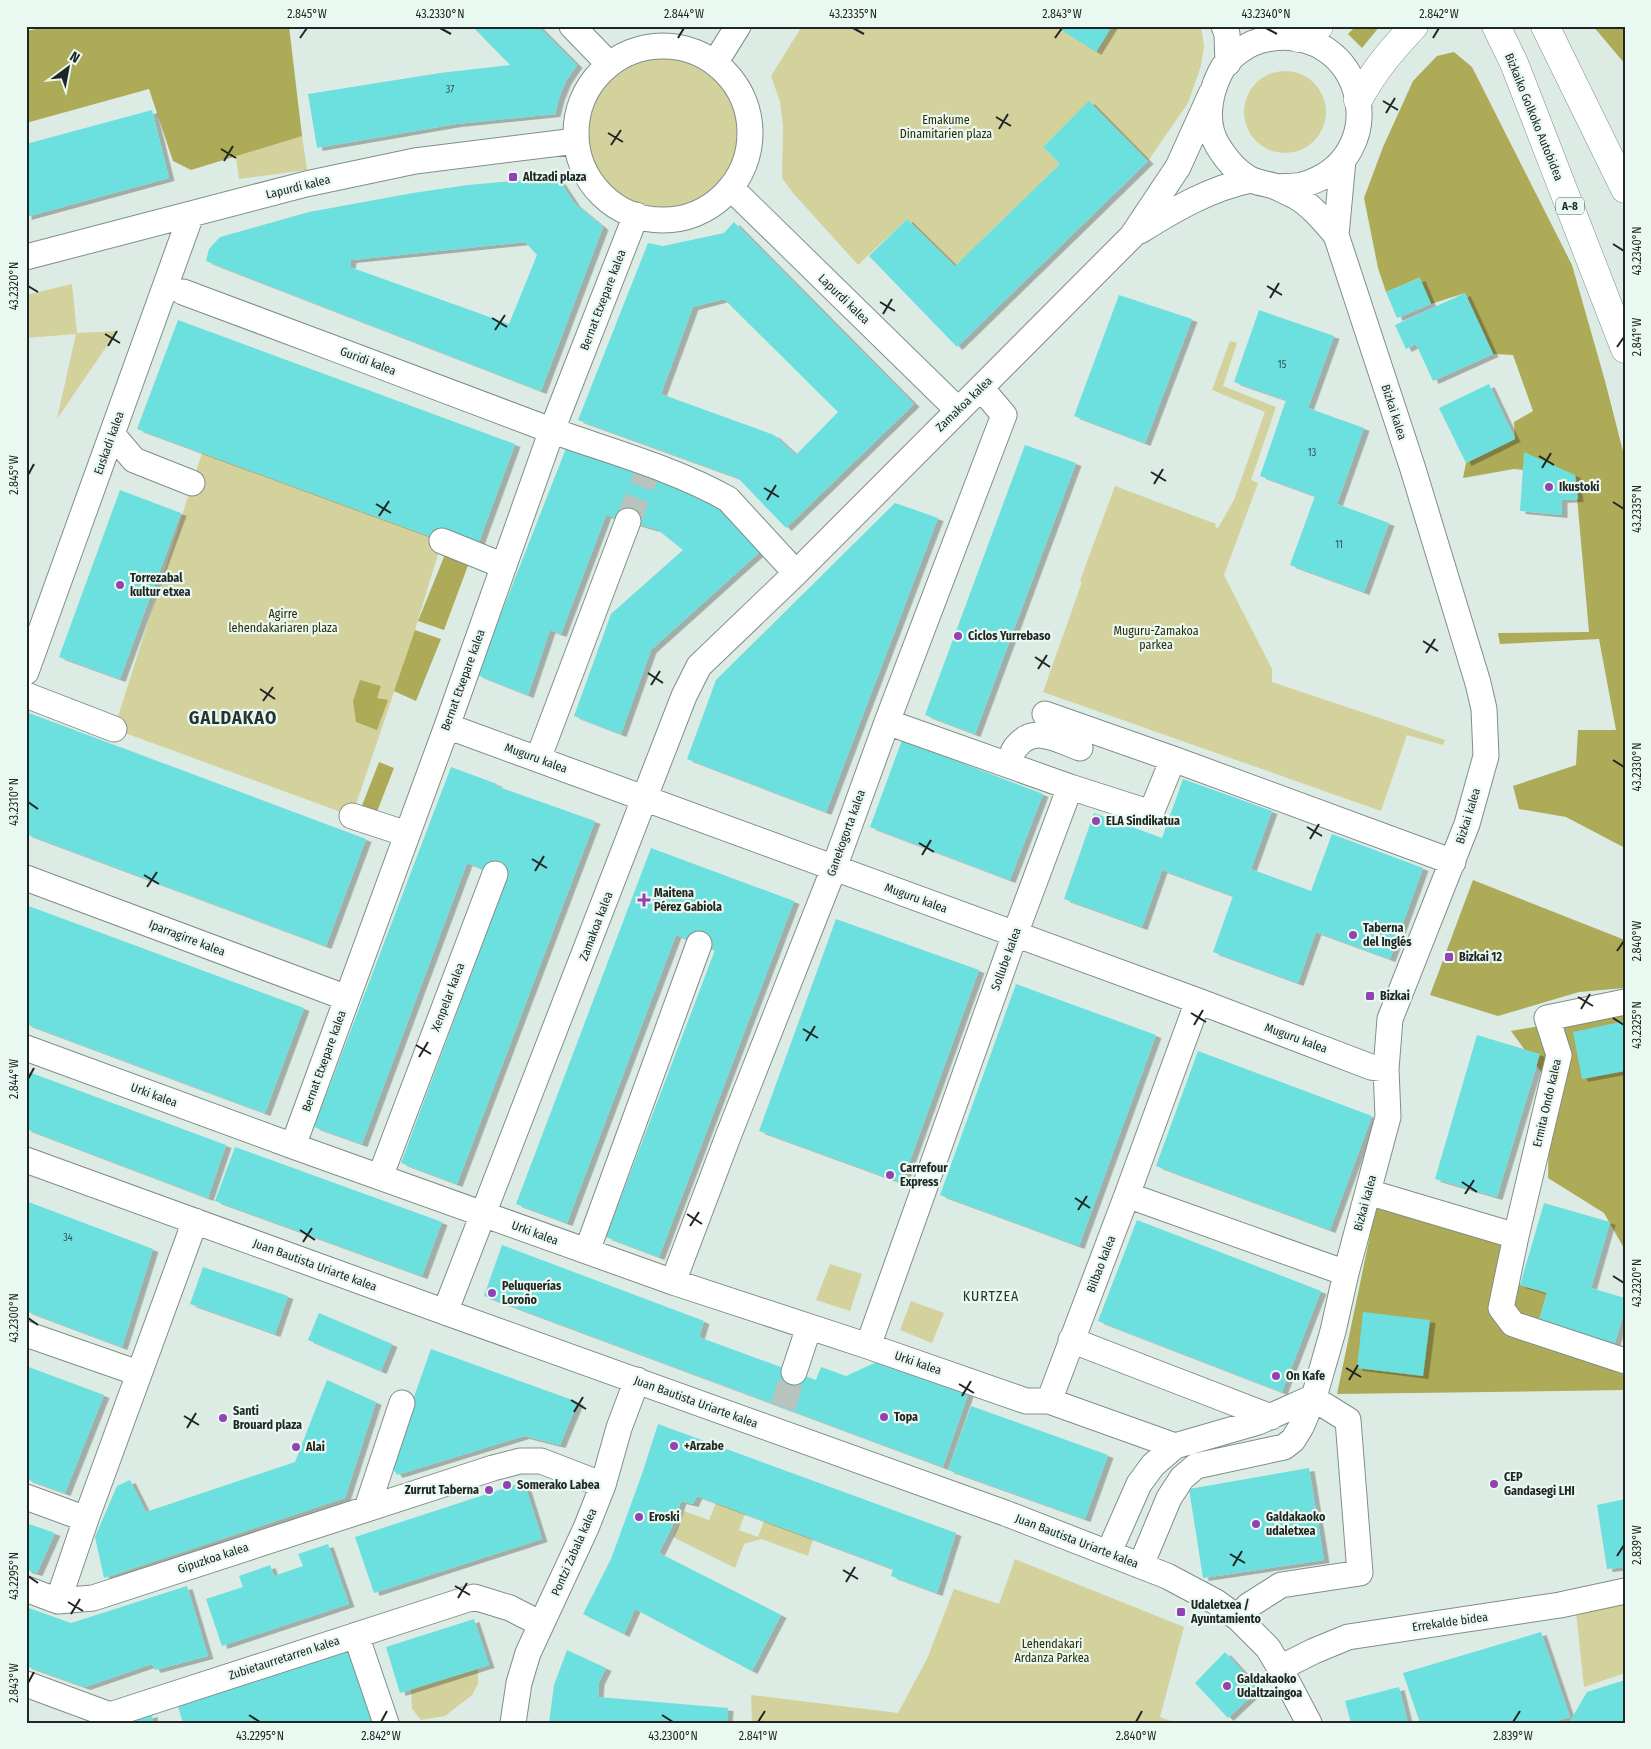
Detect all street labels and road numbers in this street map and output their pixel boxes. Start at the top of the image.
street label: Bizkaiko Golkoko Autobidea [1502,51,1566,183]
street label: Lapurdi kalea [264,172,332,202]
road number: A-8 [1556,198,1584,215]
street label: Bernat Etxepare kalea [577,248,629,352]
street label: Lapurdi kalea [815,271,873,327]
street label: Guridi kalea [338,344,398,378]
street label: Zamakoa kalea [933,374,995,434]
street label: Bizkai kalea [1378,383,1410,442]
street label: Euskadi kalea [91,409,127,477]
street label: Bernat Etxepare kalea [438,627,488,733]
street label: Muguru kalea [503,740,569,776]
street label: Bizkai kalea [1453,786,1483,846]
street label: Ganekogorta kalea [824,788,868,878]
street label: Muguru kalea [883,880,949,916]
street label: Zamakoa kalea [576,889,616,963]
street label: Iparragirre kalea [147,917,227,959]
street label: Sollube kalea [988,925,1024,992]
street label: Xenpelar kalea [429,961,468,1033]
street label: Bernat Etxepare kalea [299,1008,349,1114]
street label: Muguru kalea [1263,1020,1329,1056]
street label: Ermita Ondo kalea [1530,1058,1564,1148]
street label: Urki kalea [129,1080,179,1110]
street label: Bizkai kalea [1351,1173,1379,1233]
street label: Urki kalea [510,1218,560,1248]
street label: Bilbao kalea [1084,1233,1118,1295]
street label: Juan Bautista Uriarte kalea [251,1236,379,1294]
street label: Urki kalea [893,1348,943,1378]
street label: Juan Bautista Uriarte kalea [632,1373,760,1431]
street label: Pontzi Zabala kalea [548,1506,600,1598]
street label: Juan Bautista Uriarte kalea [1013,1511,1141,1571]
street label: Gipuzkoa kalea [176,1540,250,1576]
street label: Errekalde bidea [1411,1610,1489,1634]
street label: Zubietaurretarren kalea [227,1633,341,1683]

